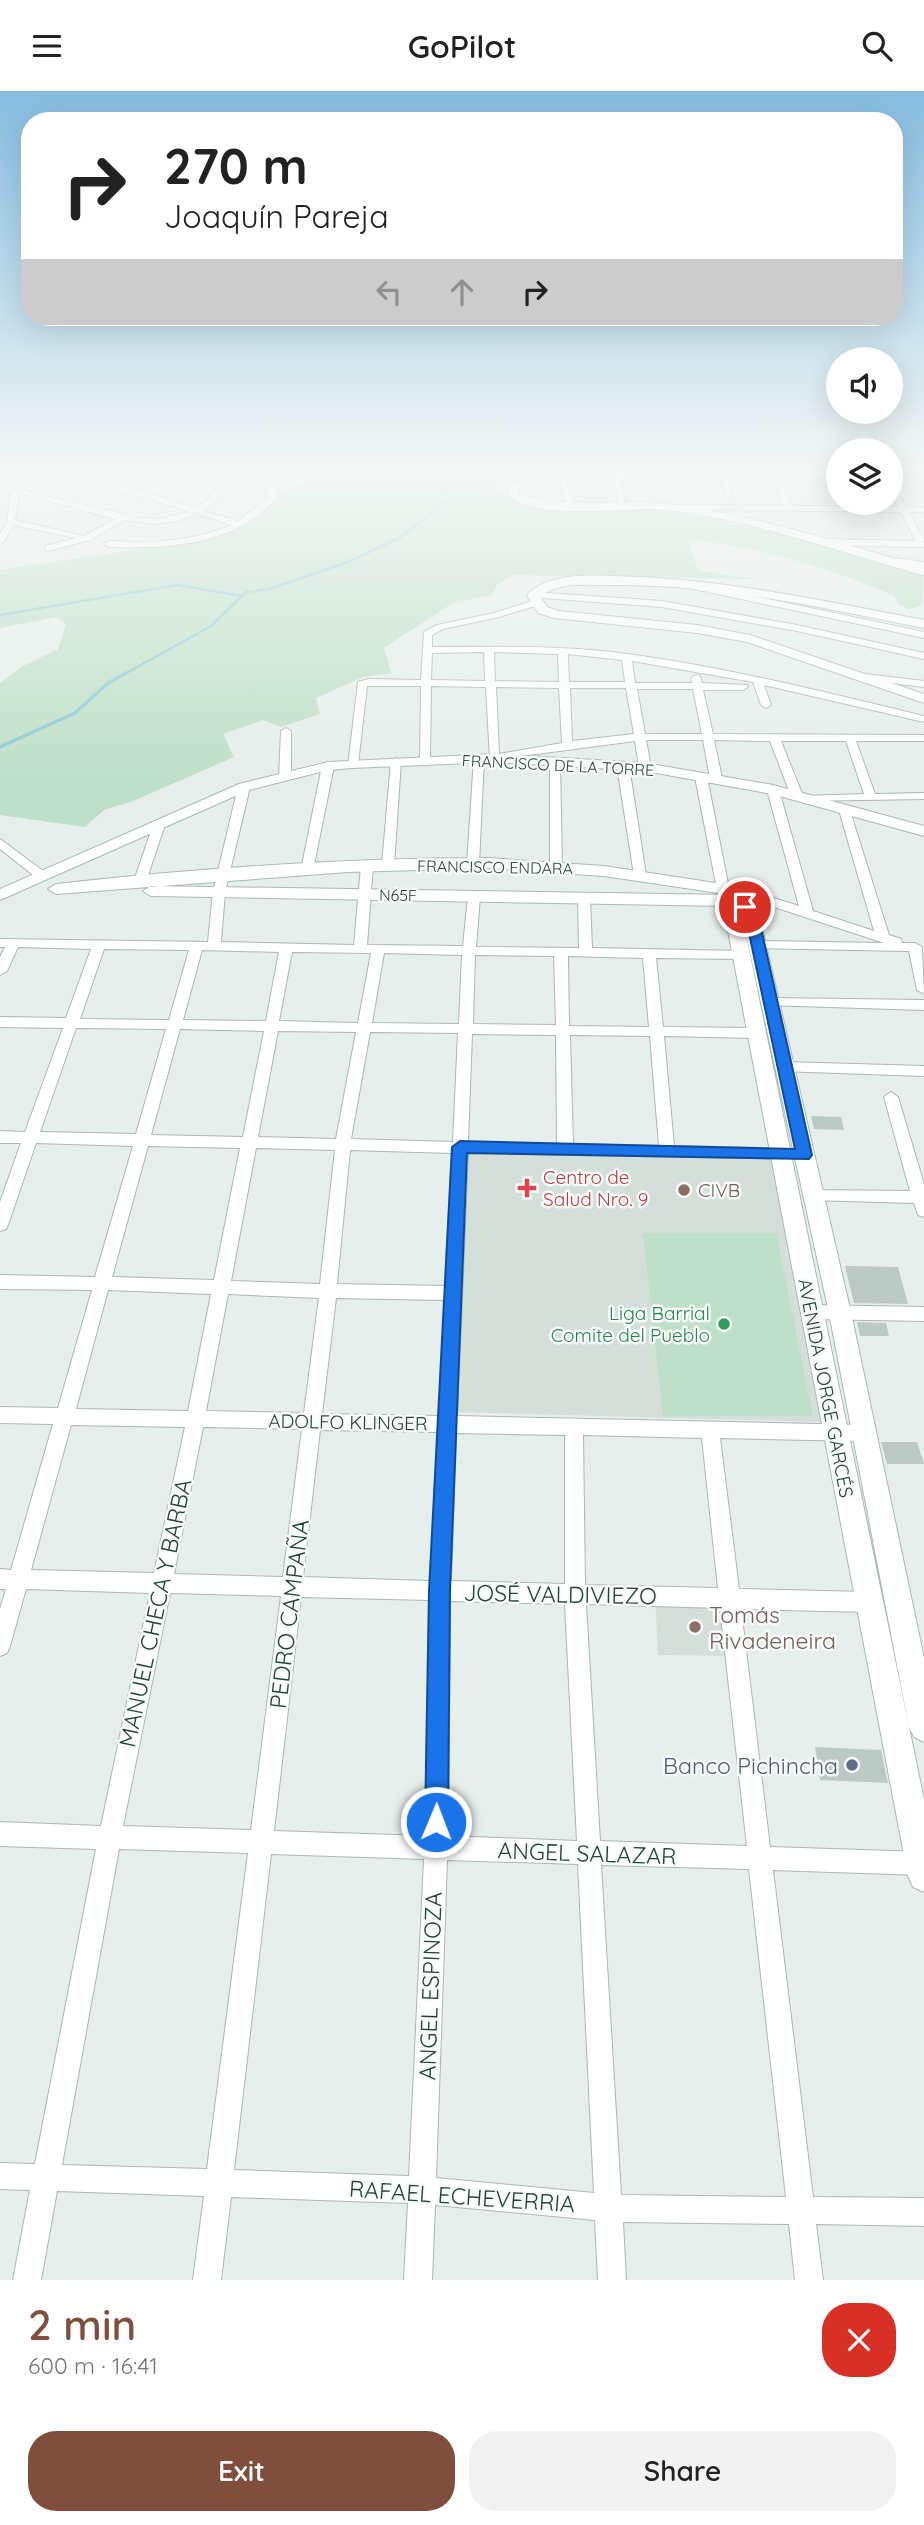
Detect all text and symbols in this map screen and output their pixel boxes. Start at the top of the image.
text: GoPilot [408,26,516,66]
icon: menu [28,27,66,65]
icon: search [858,27,896,65]
text: 270 m [164,135,308,196]
icon: right [49,140,140,231]
text: Joaquín Pareja [164,196,389,236]
icon: left [370,273,408,311]
icon: ahead [443,273,481,311]
icon: right [516,273,554,311]
map controls [826,347,903,515]
button: sound [826,347,903,424]
button: layers [826,438,903,515]
street label: FRANCISCO DE LA TORRE [461,750,655,780]
street label: FRANCISCO ENDARA [417,856,573,878]
pin [715,877,775,937]
street label: N65F [379,885,417,905]
icon: arrive [726,888,764,926]
place label: Centro de Salud Nro. 9 [543,1165,648,1211]
marker: Centro de Salud Nro. 9 [517,1178,537,1198]
place label: CIVB [698,1178,740,1202]
marker: CIVB [676,1182,692,1198]
street label: AVENIDA JORGE GARCÉS [793,1276,859,1500]
place label: Liga Barrial Comite del Pueblo [551,1301,710,1347]
marker: Liga Barrial Comite del Pueblo [716,1316,732,1332]
street label: ADOLFO KLINGER [268,1409,428,1435]
street label: MANUEL CHECA Y BARBA [112,1476,198,1750]
street label: PEDRO CAMPAÑA [263,1518,315,1710]
street label: JOSÉ VALDIVIEZO [463,1578,657,1610]
place label: Tomás Rivadeneira [709,1600,836,1655]
marker: Tomás Rivadeneira [687,1619,703,1635]
place label: Banco Pichincha [663,1751,838,1780]
marker: Banco Pichincha [844,1757,860,1773]
position arrow [399,1785,473,1859]
street label: ANGEL SALAZAR [497,1835,677,1871]
street label: ANGEL ESPINOZA [412,1891,448,2081]
street label: RAFAEL ECHEVERRIA [348,2174,576,2218]
text: 2 min [28,2298,136,2351]
button: close [822,2303,896,2377]
text: 600 m · 16:41 [28,2351,158,2380]
button: Exit [28,2431,455,2511]
button: Share [469,2431,896,2511]

